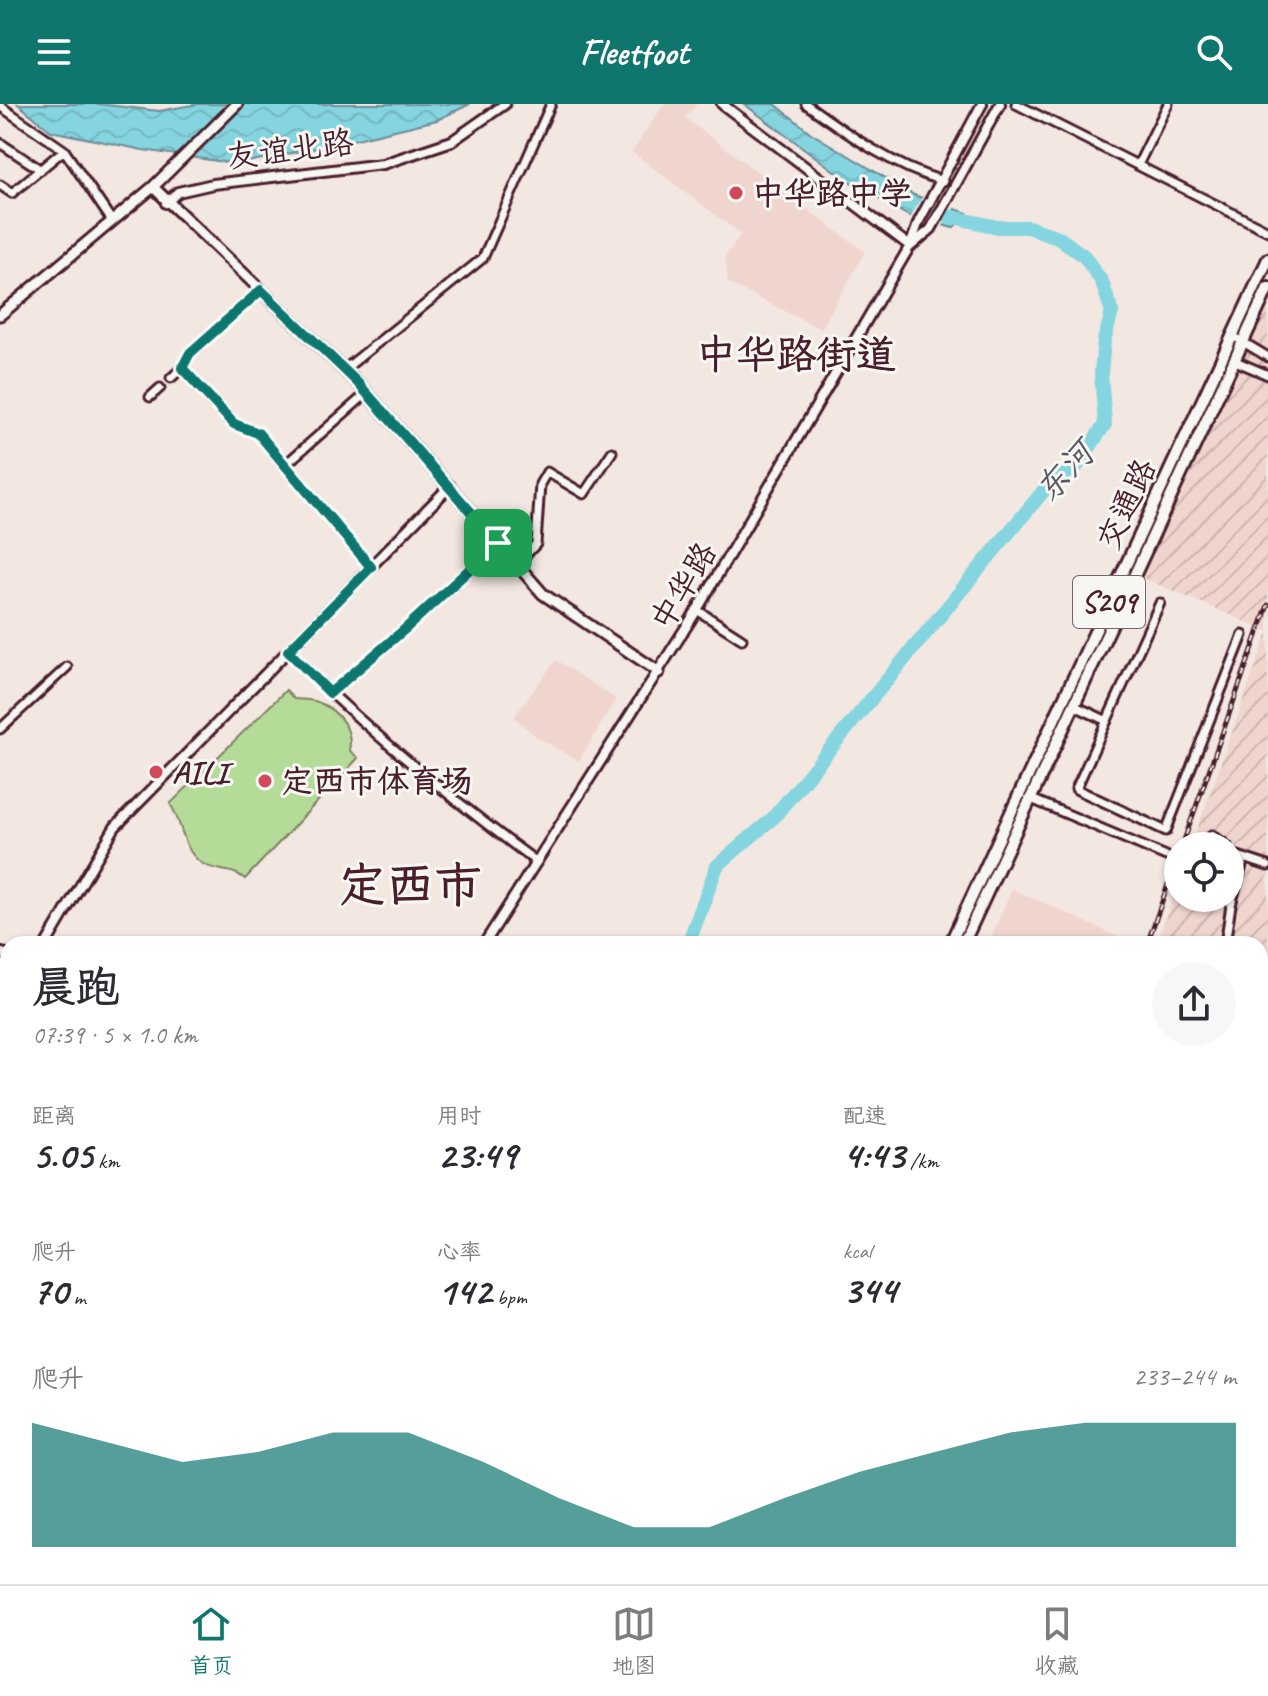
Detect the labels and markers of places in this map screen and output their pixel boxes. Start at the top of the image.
place label: 中华路中学 [752,173,912,214]
marker: 中华路中学 [727,184,745,202]
pin [464,509,532,577]
place label: AILI [172,752,235,793]
place label: 定西市体育场 [281,761,473,802]
marker: AILI [147,763,165,781]
marker: 定西市体育场 [256,772,274,790]

